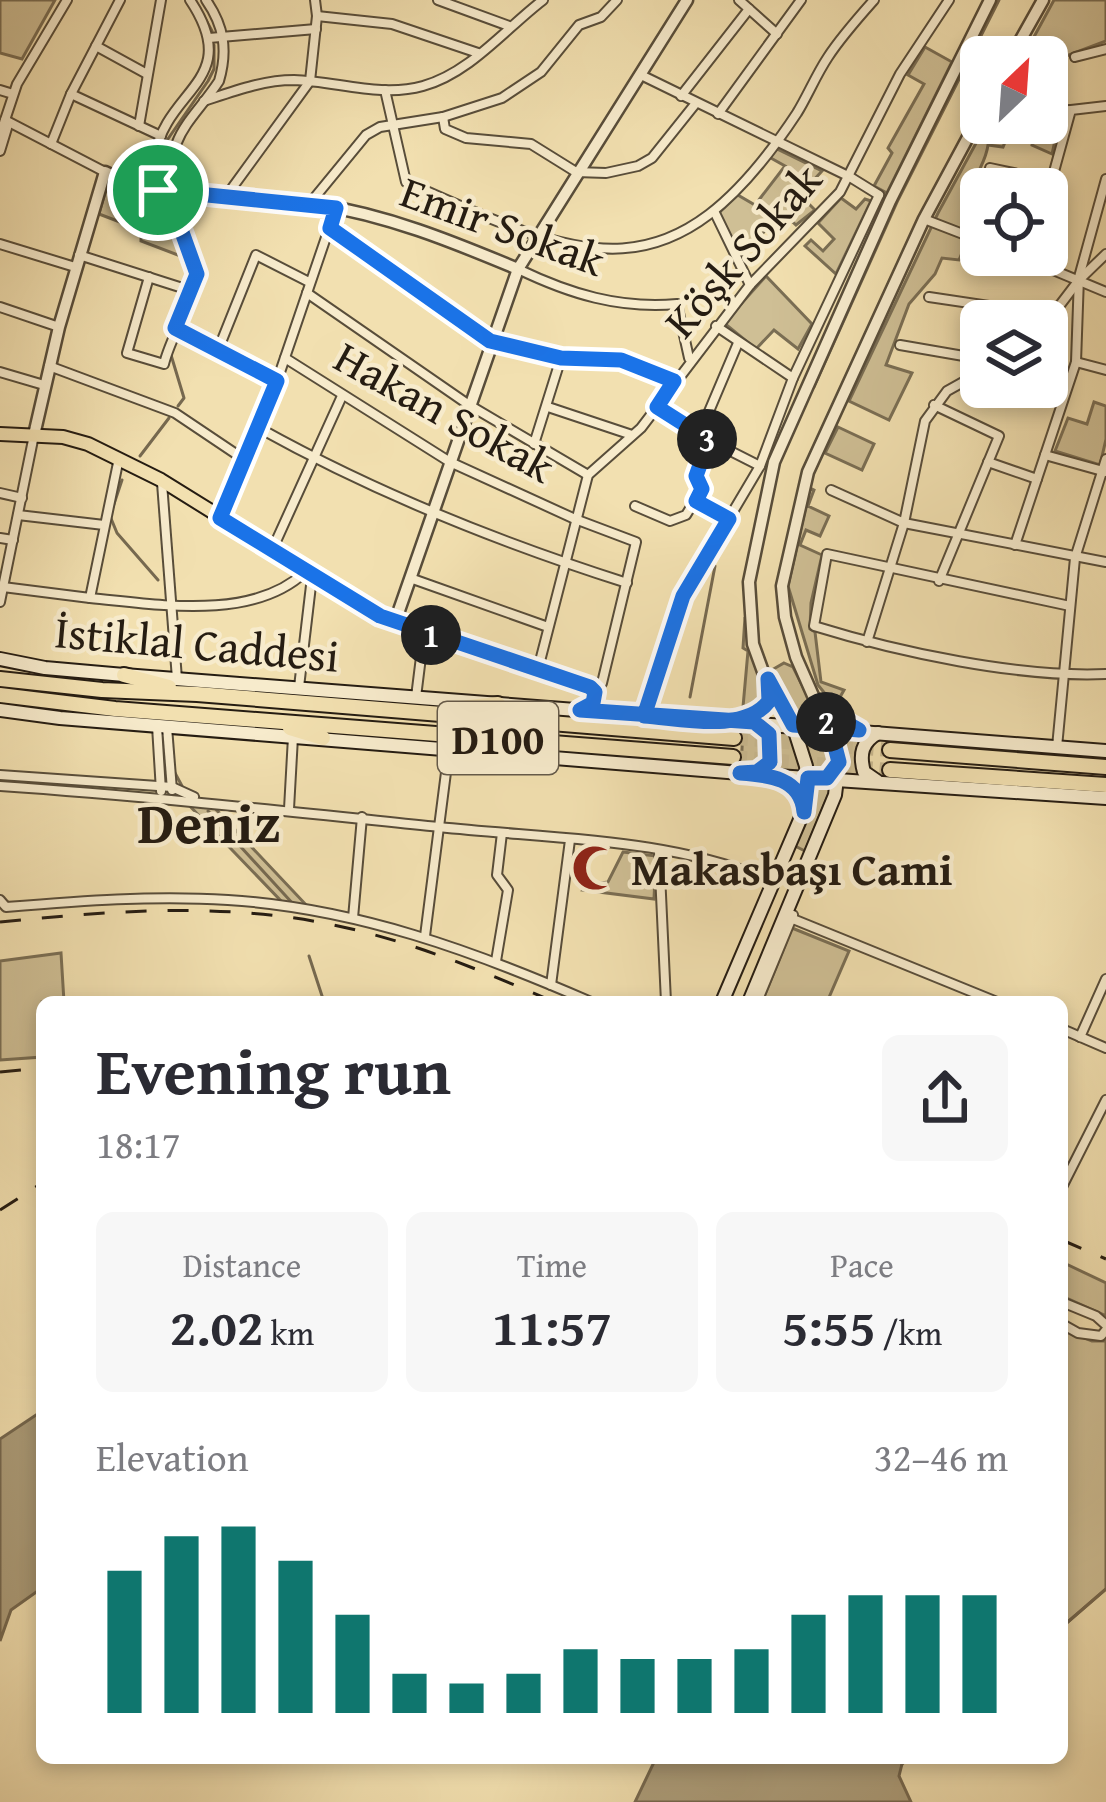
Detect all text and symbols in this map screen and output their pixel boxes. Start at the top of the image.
north arrow [960,36,1068,144]
map controls [960,36,1068,408]
pin [107,139,209,241]
street label: Köşk Sokak [648,149,836,351]
icon: arrive [125,157,191,223]
street label: Emir Sokak [392,158,614,292]
button: locate [960,168,1068,276]
button: layers [960,300,1068,408]
street label: Hakan Sokak [323,324,567,498]
pin: 3 [677,409,737,469]
text: 3 [698,415,716,463]
street label: İstiklal Caddesi [52,598,342,688]
pin: 1 [401,605,461,665]
text: 1 [422,611,440,659]
pin: 2 [796,692,856,752]
text: 2 [817,698,835,746]
road number: D100 [438,702,558,774]
district label: Deniz [137,780,281,864]
place label: Makasbaşı Cami [631,836,953,901]
mosque icon: Makasbaşı Cami [570,843,620,893]
text: Evening run [96,1021,451,1118]
button: share [882,1035,1008,1161]
text: 18:17 [96,1115,181,1172]
text: Distance [183,1241,301,1289]
text: Time [517,1241,587,1289]
text: Pace [830,1241,894,1289]
text: 2.02 [170,1289,263,1364]
text: 11:57 [492,1289,612,1364]
text: 5:55 [782,1289,876,1364]
text: km [263,1309,314,1357]
text: /km [876,1309,942,1357]
text: Elevation [96,1428,249,1485]
text: 32–46 m [874,1428,1008,1485]

